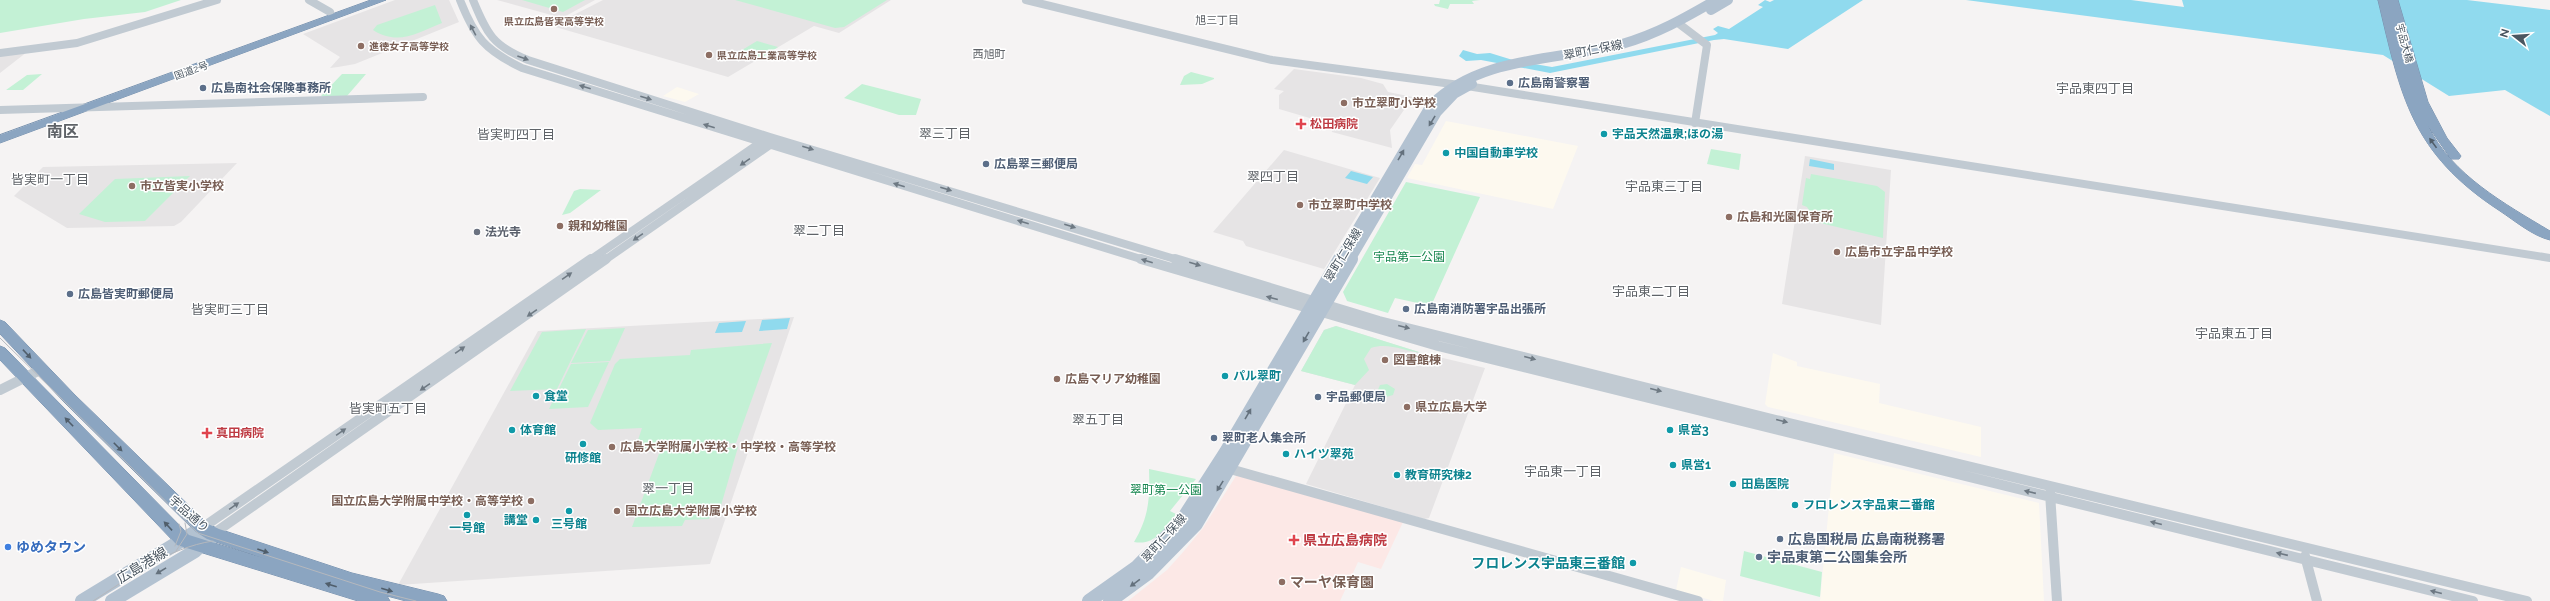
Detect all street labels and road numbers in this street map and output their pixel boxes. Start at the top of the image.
street label: 宇品大橋 [2394,22,2415,64]
street label: 翠町仁保線 [1562,37,1624,63]
street label: 国道2号 [173,59,210,82]
street label: 翠町仁保線 [1322,226,1364,284]
street label: 宇品通り [166,493,212,535]
street label: 翠町仁保線 [1139,511,1189,565]
street label: 広島港線 [114,544,170,586]

